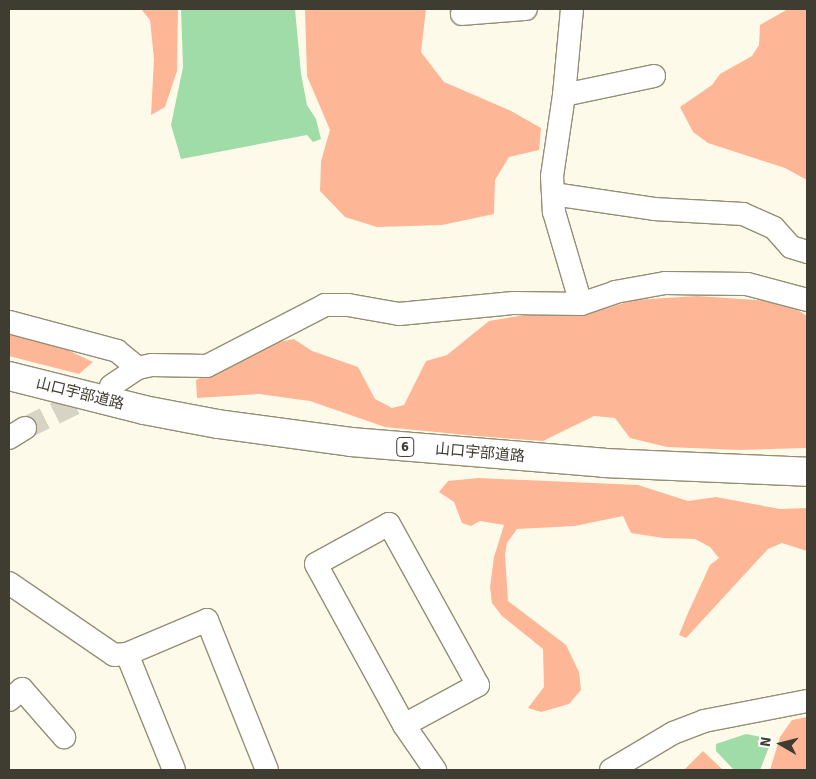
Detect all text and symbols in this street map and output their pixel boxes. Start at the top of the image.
street label: 山口宇部道路 [34,374,126,414]
road number: 6 [395,436,415,458]
street label: 山口宇部道路 [434,440,526,466]
north arrow [756,719,806,769]
text: N [757,736,775,748]

